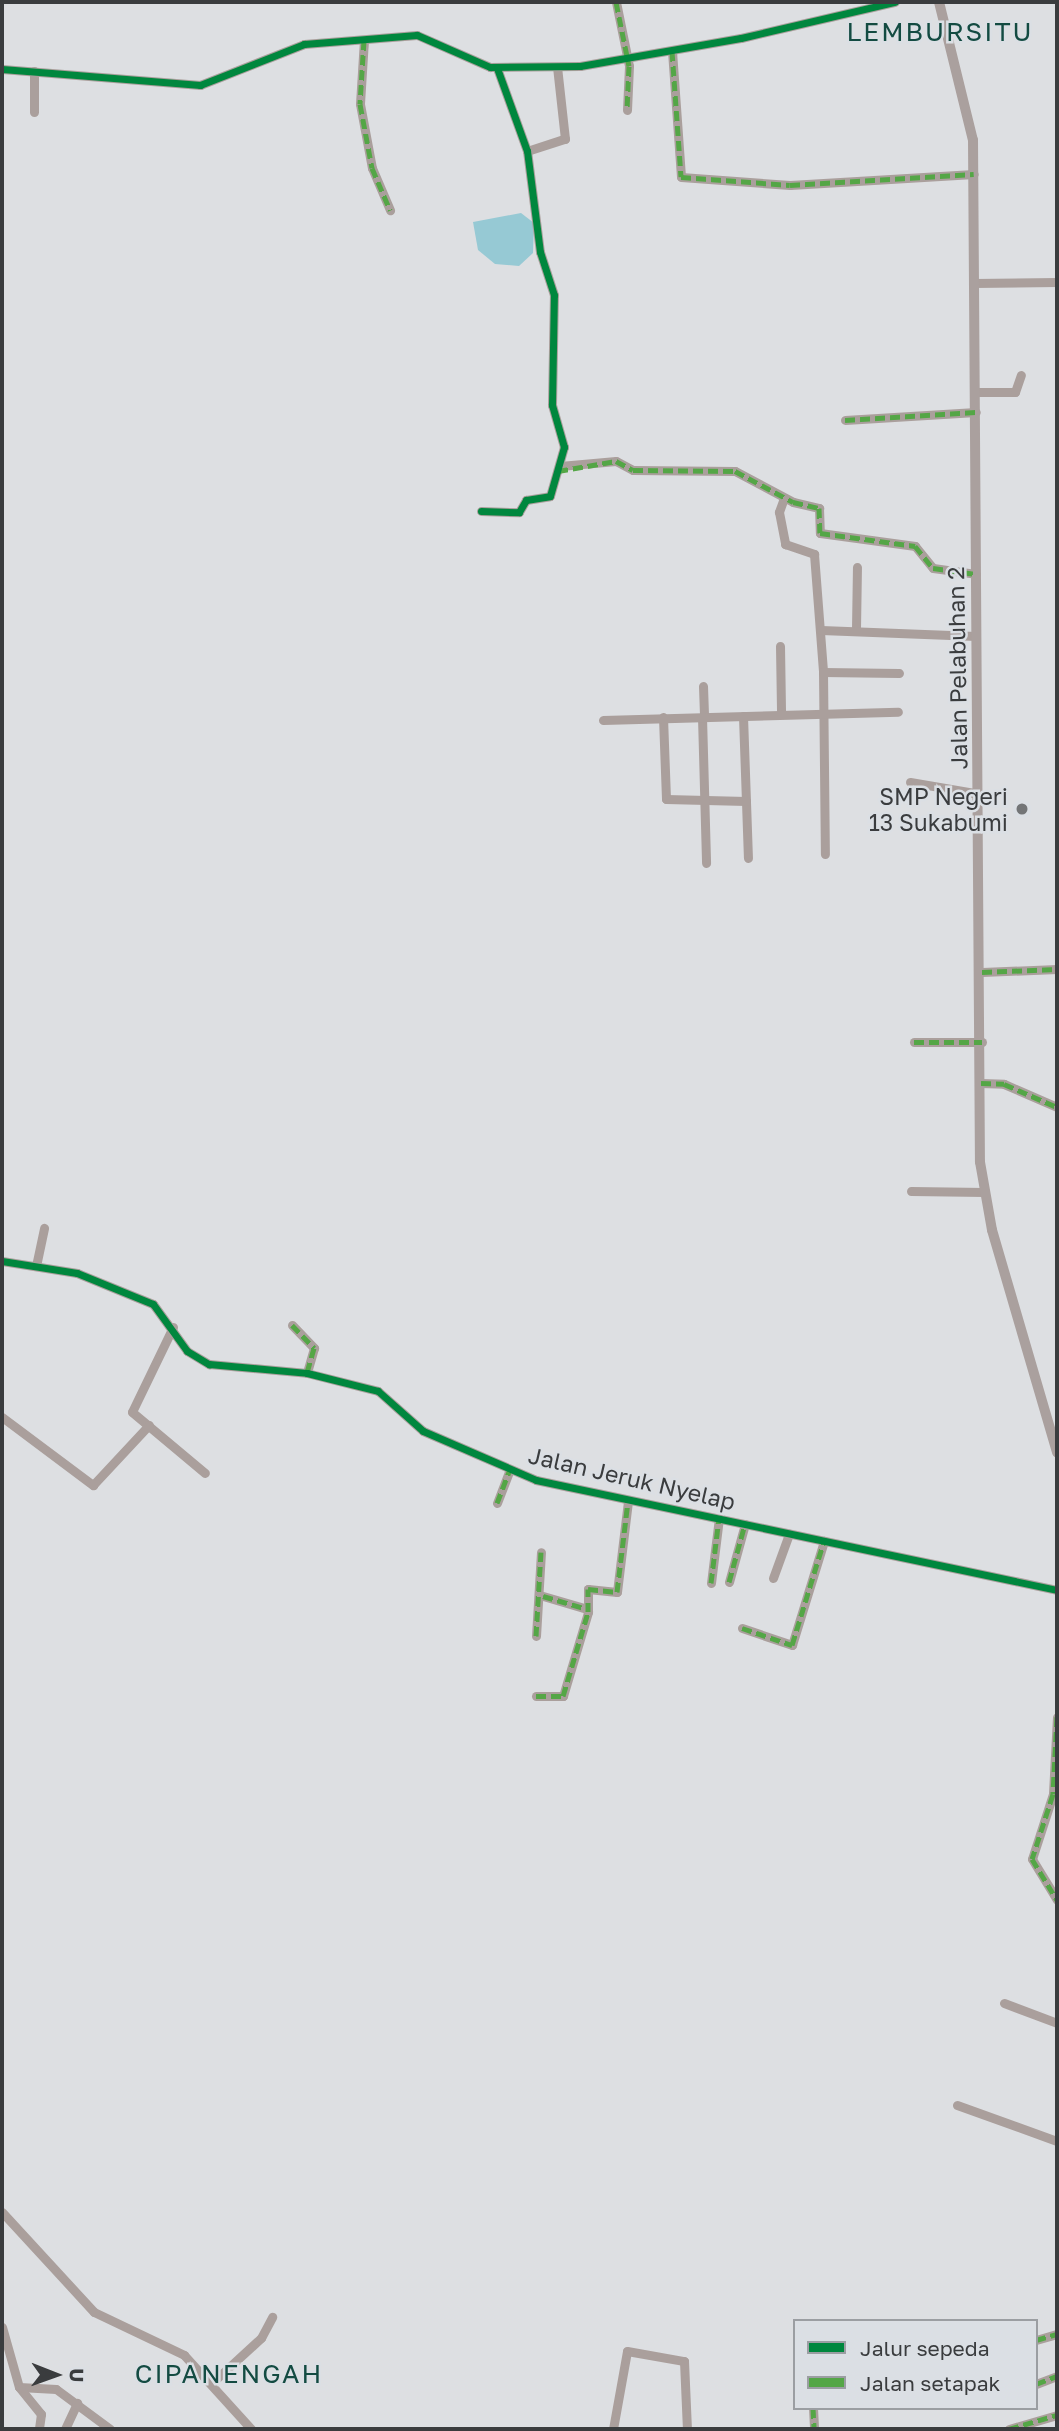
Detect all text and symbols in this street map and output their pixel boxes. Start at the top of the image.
district label: LEMBURSITU [848,16,1032,48]
street label: Jalan Pelabuhan 2 [941,566,973,770]
place label: SMP Negeri 13 Sukabumi [869,782,1008,836]
marker: SMP Negeri 13 Sukabumi [1014,801,1030,817]
street label: Jalan Jeruk Nyelap [526,1441,738,1515]
legend [793,2319,1038,2410]
text: Jalur sepeda [860,2335,990,2361]
north arrow [21,2340,91,2410]
district label: CIPANENGAH [136,2358,322,2390]
text: U [66,2368,89,2383]
text: Jalan setapak [860,2370,1001,2396]

